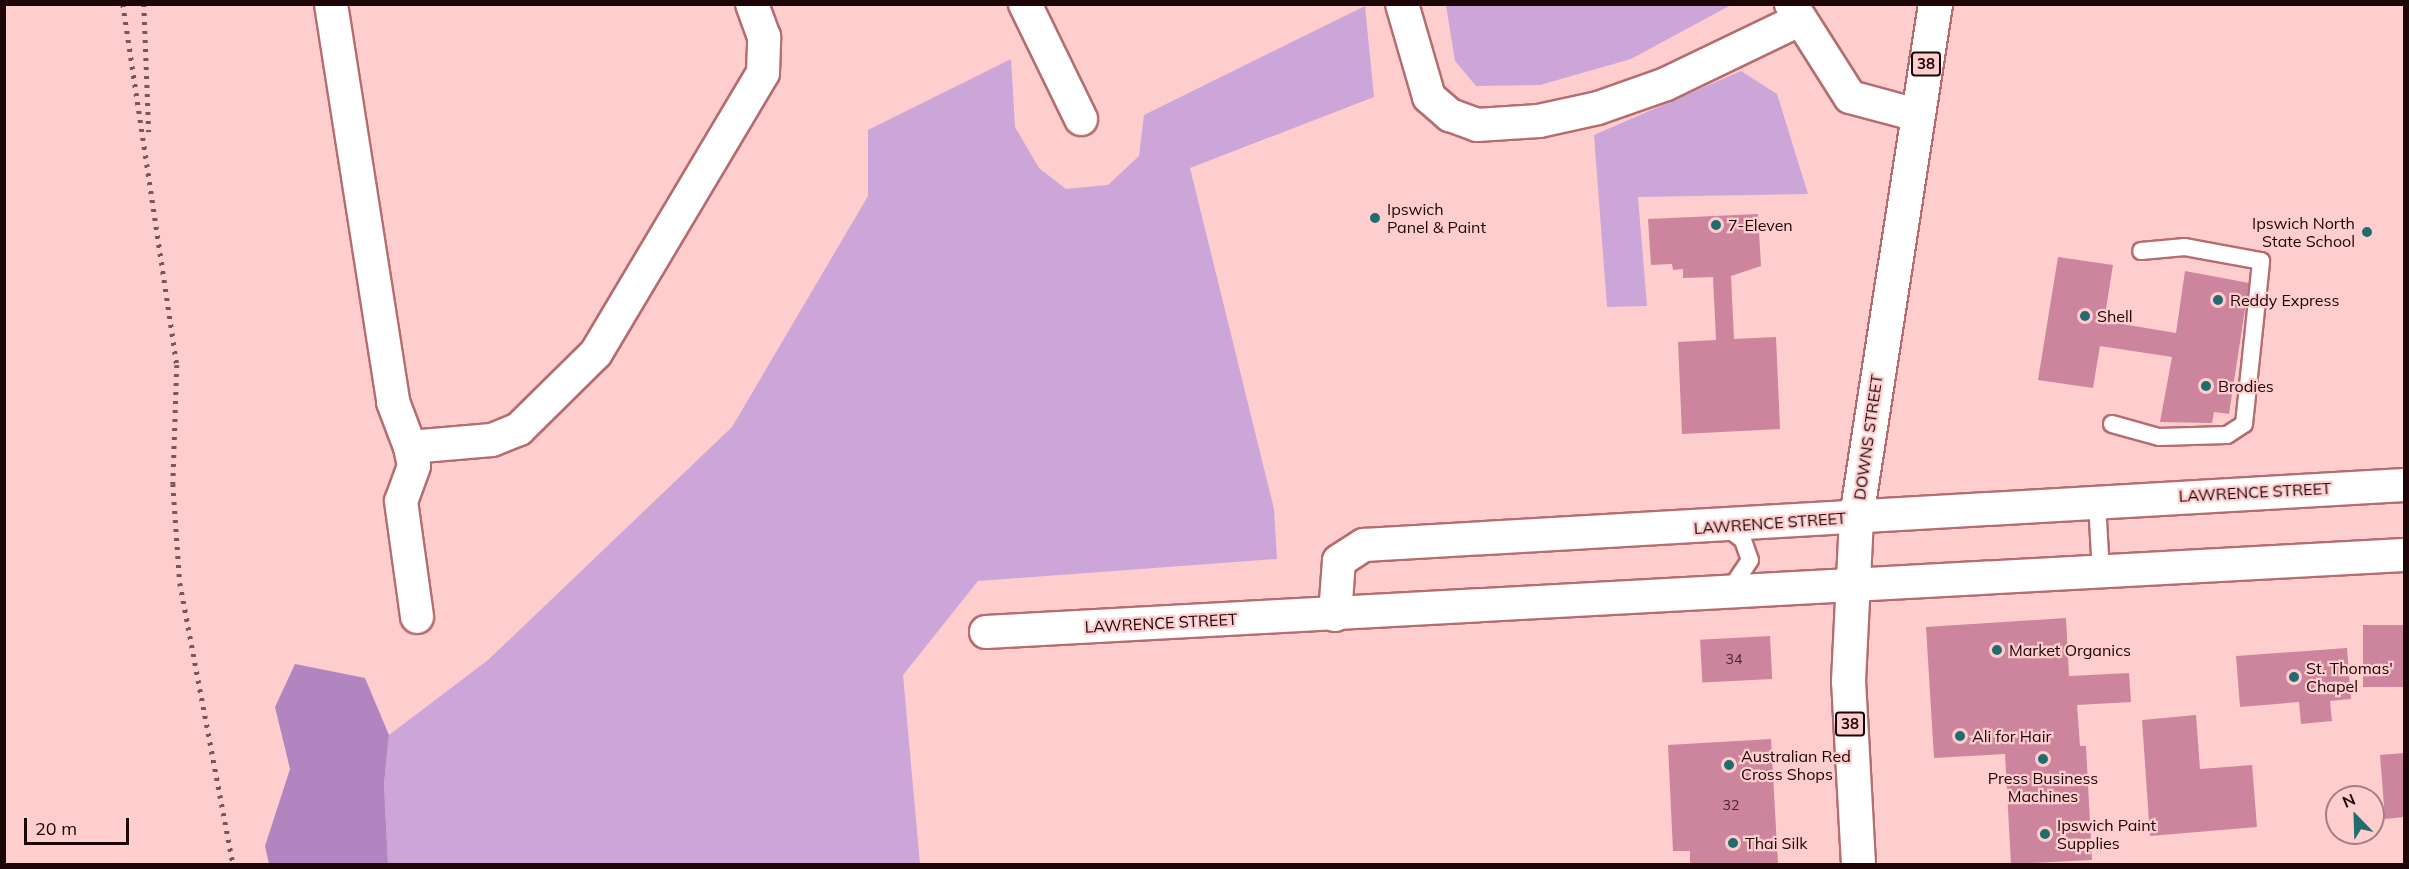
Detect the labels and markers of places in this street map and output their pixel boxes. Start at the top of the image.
place label: Ipswich Panel & Paint [1387,199,1486,237]
marker: Ipswich Panel & Paint [1368,211,1382,225]
place label: Ipswich North State School [2252,213,2355,251]
place label: 7-Eleven [1728,215,1793,235]
marker: 7-Eleven [1709,218,1723,232]
marker: Ipswich North State School [2360,225,2374,239]
place label: Reddy Express [2230,290,2339,310]
marker: Reddy Express [2211,293,2225,307]
place label: Shell [2097,306,2133,326]
marker: Shell [2078,309,2092,323]
place label: Brodies [2218,376,2274,396]
marker: Brodies [2199,379,2213,393]
place label: Market Organics [2009,640,2131,660]
marker: Market Organics [1990,643,2004,657]
place label: St. Thomas' Chapel [2306,658,2393,696]
marker: St. Thomas' Chapel [2287,670,2301,684]
place label: Ali for Hair [1972,726,2051,746]
marker: Ali for Hair [1953,729,1967,743]
place label: Australian Red Cross Shops [1741,746,1851,784]
marker: Press Business Machines [2036,752,2050,766]
marker: Australian Red Cross Shops [1722,758,1736,772]
place label: Press Business Machines [1988,768,2098,806]
place label: Ipswich Paint Supplies [2057,815,2156,853]
marker: Ipswich Paint Supplies [2038,827,2052,841]
place label: Thai Silk [1745,833,1807,853]
marker: Thai Silk [1726,836,1740,850]

